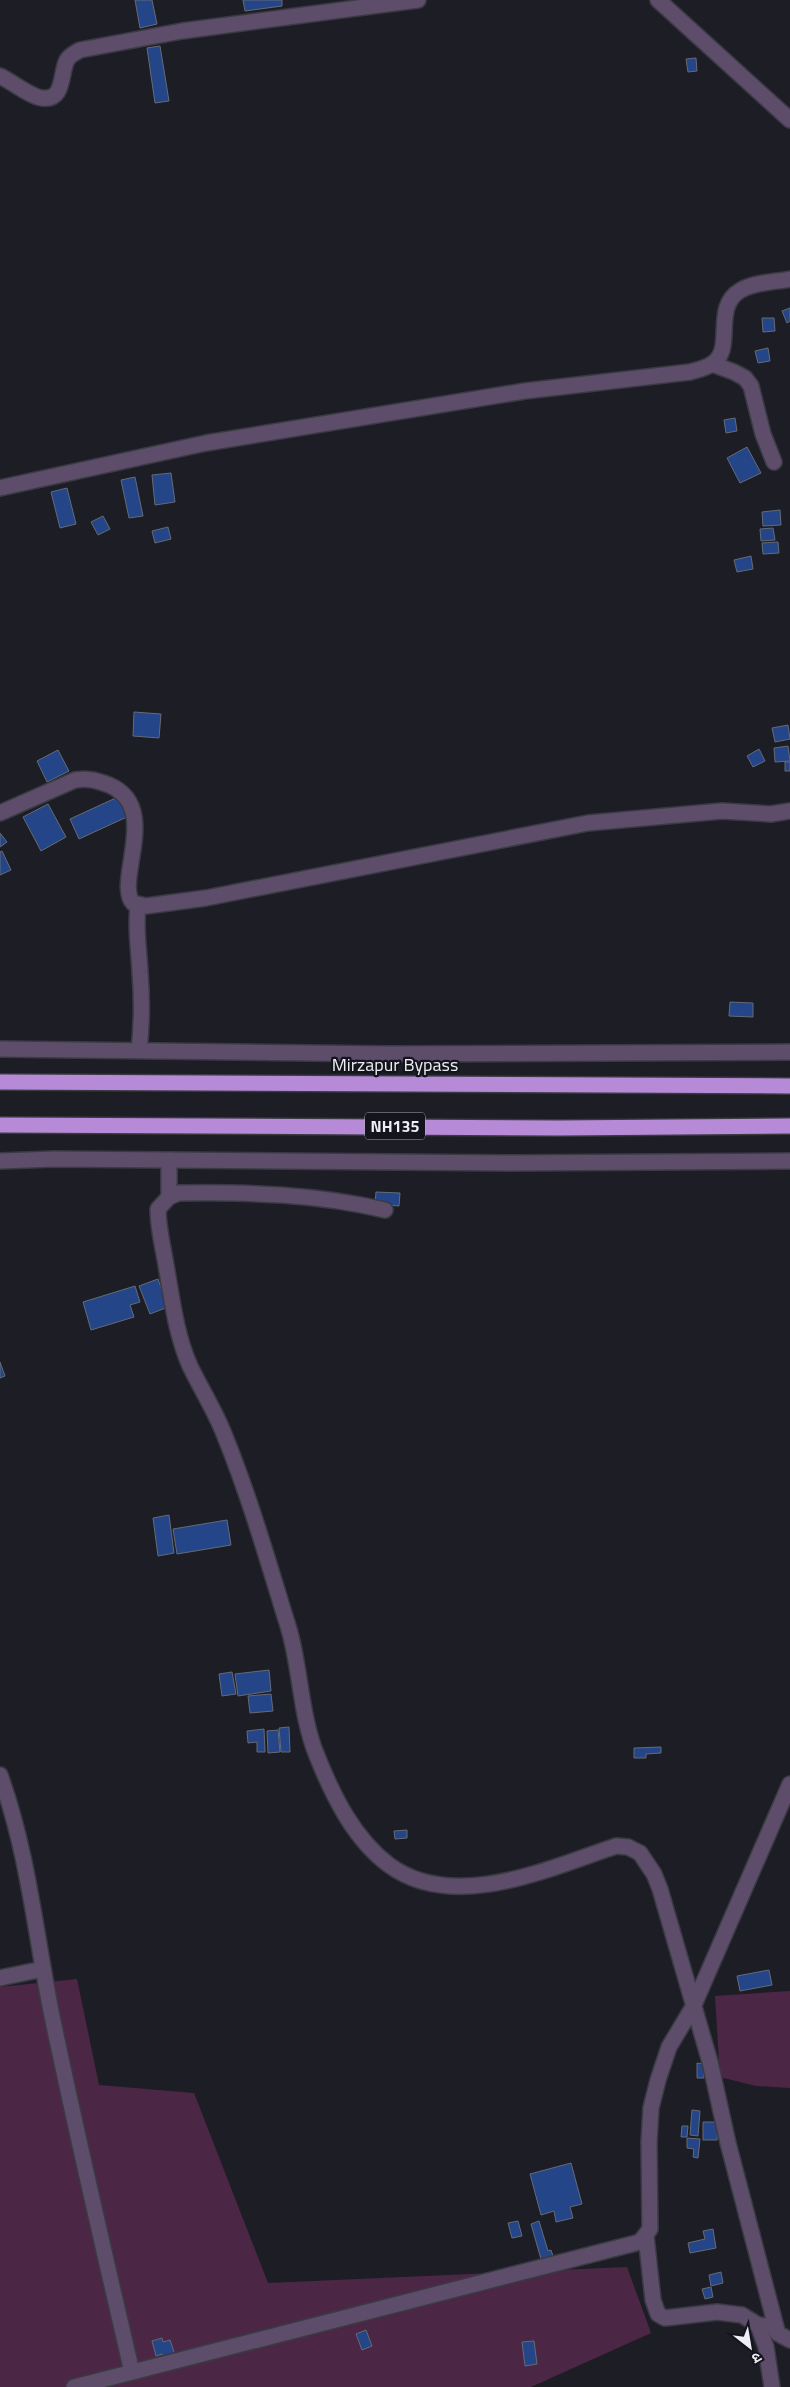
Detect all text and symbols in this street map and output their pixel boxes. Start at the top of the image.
street label: Mirzapur Bypass [332,1051,458,1078]
road number: NH135 [365,1112,425,1140]
north arrow [725,2322,775,2372]
text: उ [747,2347,766,2370]

